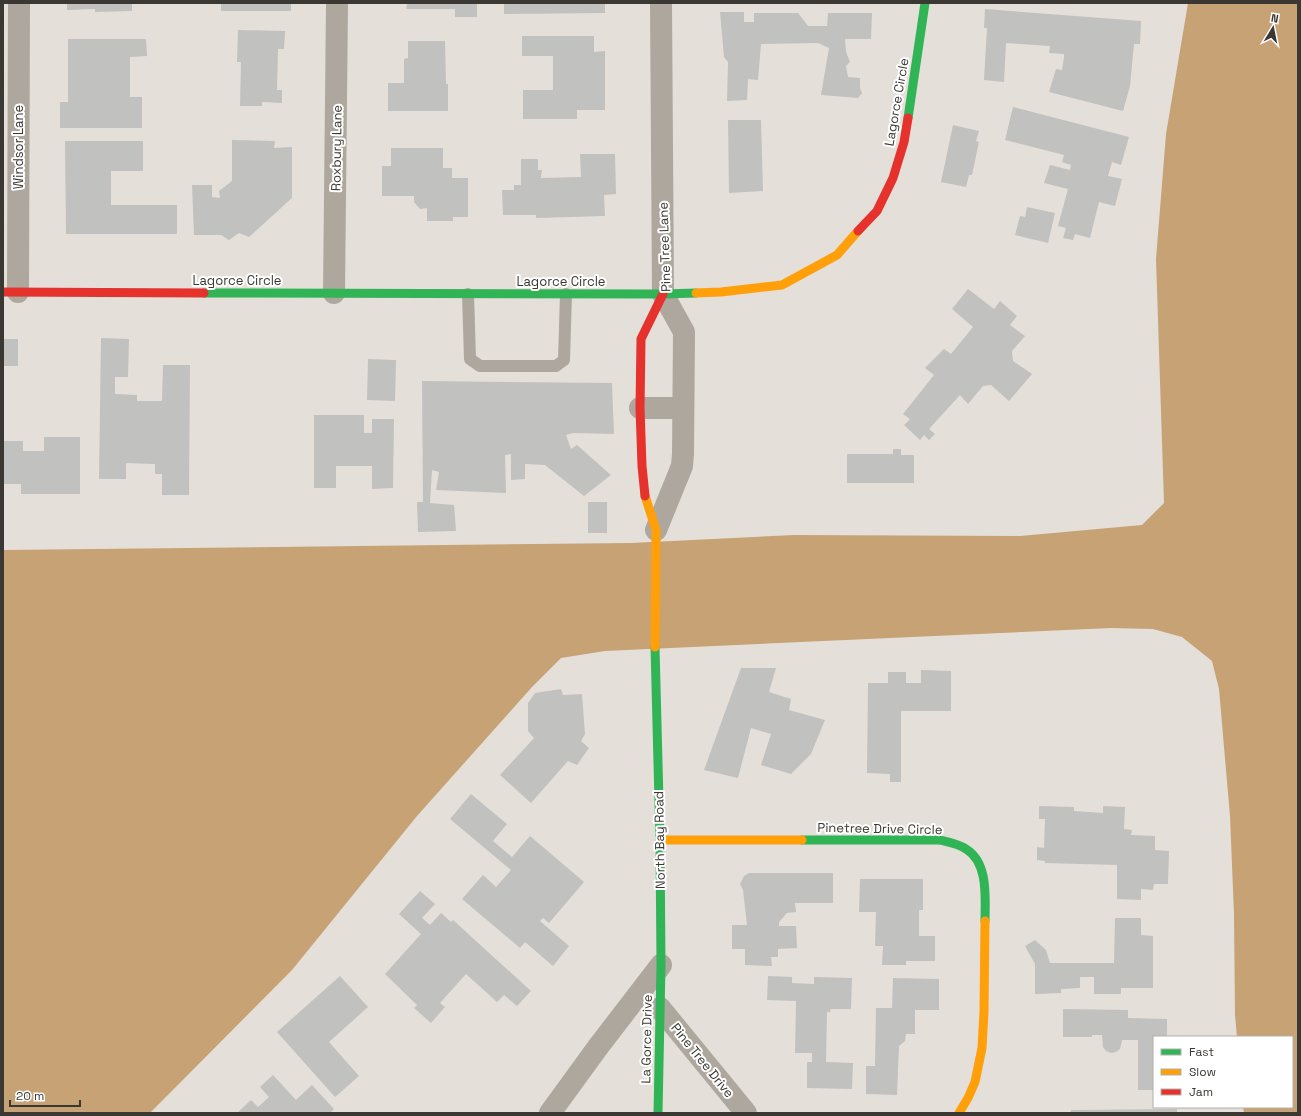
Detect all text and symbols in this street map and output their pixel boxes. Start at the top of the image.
north arrow [1253,8,1293,48]
text: N [1270,11,1280,26]
street label: Lagorce Circle [880,57,913,147]
street label: Windsor Lane [10,105,27,189]
street label: Roxbury Lane [327,105,346,191]
street label: Pine Tree Lane [654,202,675,292]
street label: Lagorce Circle [192,272,282,289]
street label: Lagorce Circle [516,273,606,290]
street label: North Bay Road [650,791,669,889]
street label: Pinetree Drive Circle [817,819,943,838]
street label: La Gorce Drive [637,994,656,1084]
street label: Pine Tree Drive [667,1020,738,1101]
legend [1153,1036,1293,1108]
text: Fast [1189,1044,1214,1060]
text: Slow [1189,1064,1216,1080]
scale bar [10,1082,80,1108]
text: Jam [1189,1084,1213,1100]
text: 20 m [16,1088,44,1104]

